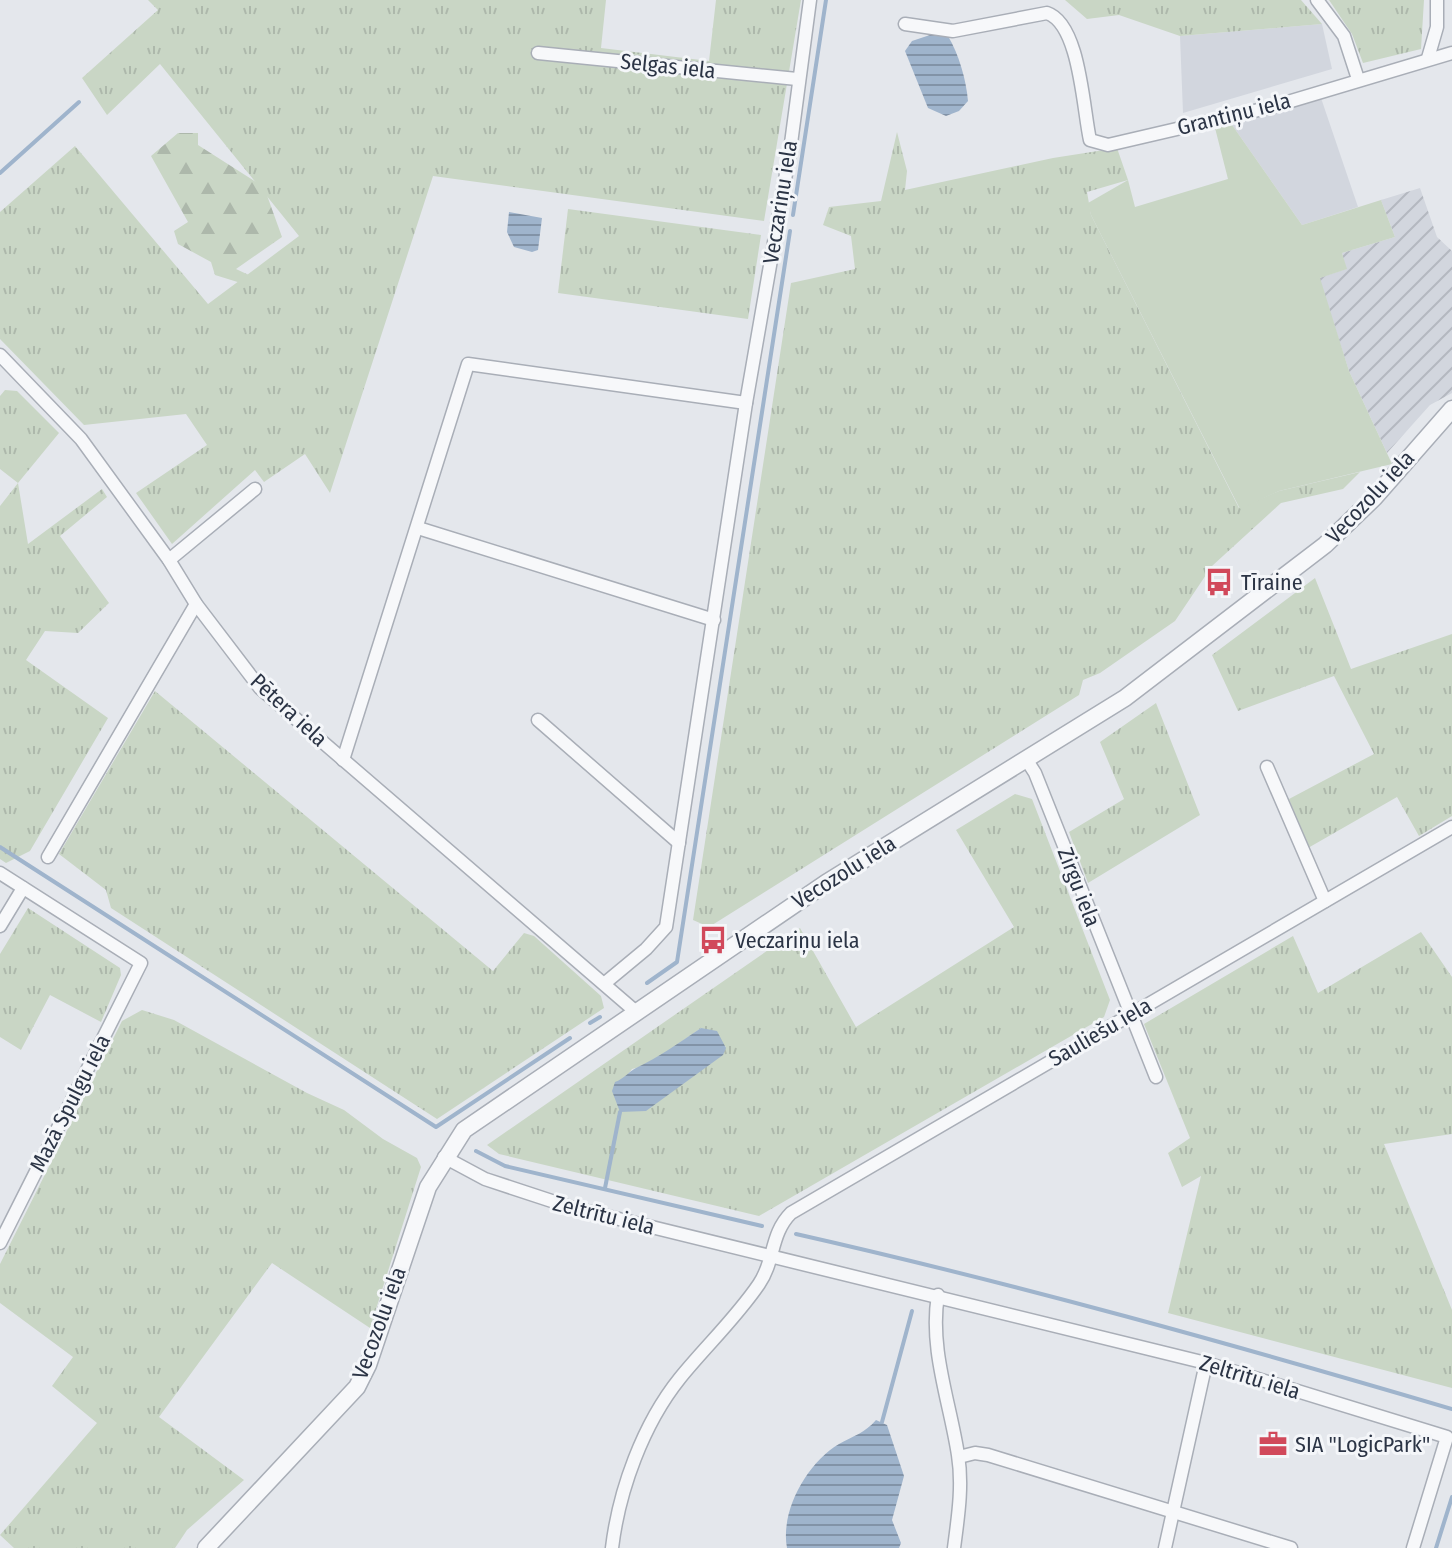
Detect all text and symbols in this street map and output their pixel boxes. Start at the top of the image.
street label: Selgas iela [619,48,717,84]
street label: Grantiņu iela [1175,87,1294,142]
street label: Veczariņu iela [757,138,804,266]
street label: Vecozolu iela [1320,445,1420,549]
bus stop icon: Tīraine [1204,567,1234,597]
place label: Tīraine [1241,569,1303,596]
street label: Pētera iela [245,668,333,752]
street label: Vecozolu iela [787,829,901,915]
street label: Zirgu iela [1052,843,1106,931]
bus stop icon: Veczariņu iela [698,925,728,955]
place label: Veczariņu iela [735,927,860,955]
street label: Sauliešu iela [1044,992,1156,1072]
street label: Mazā Spulgu iela [24,1030,116,1176]
street label: Zeltrītu iela [550,1189,658,1241]
street label: Vecozolu iela [346,1263,412,1383]
street label: Zeltrītu iela [1196,1349,1304,1405]
office icon: SIA "LogicPark" [1258,1429,1288,1459]
place label: SIA "LogicPark" [1295,1431,1430,1458]

